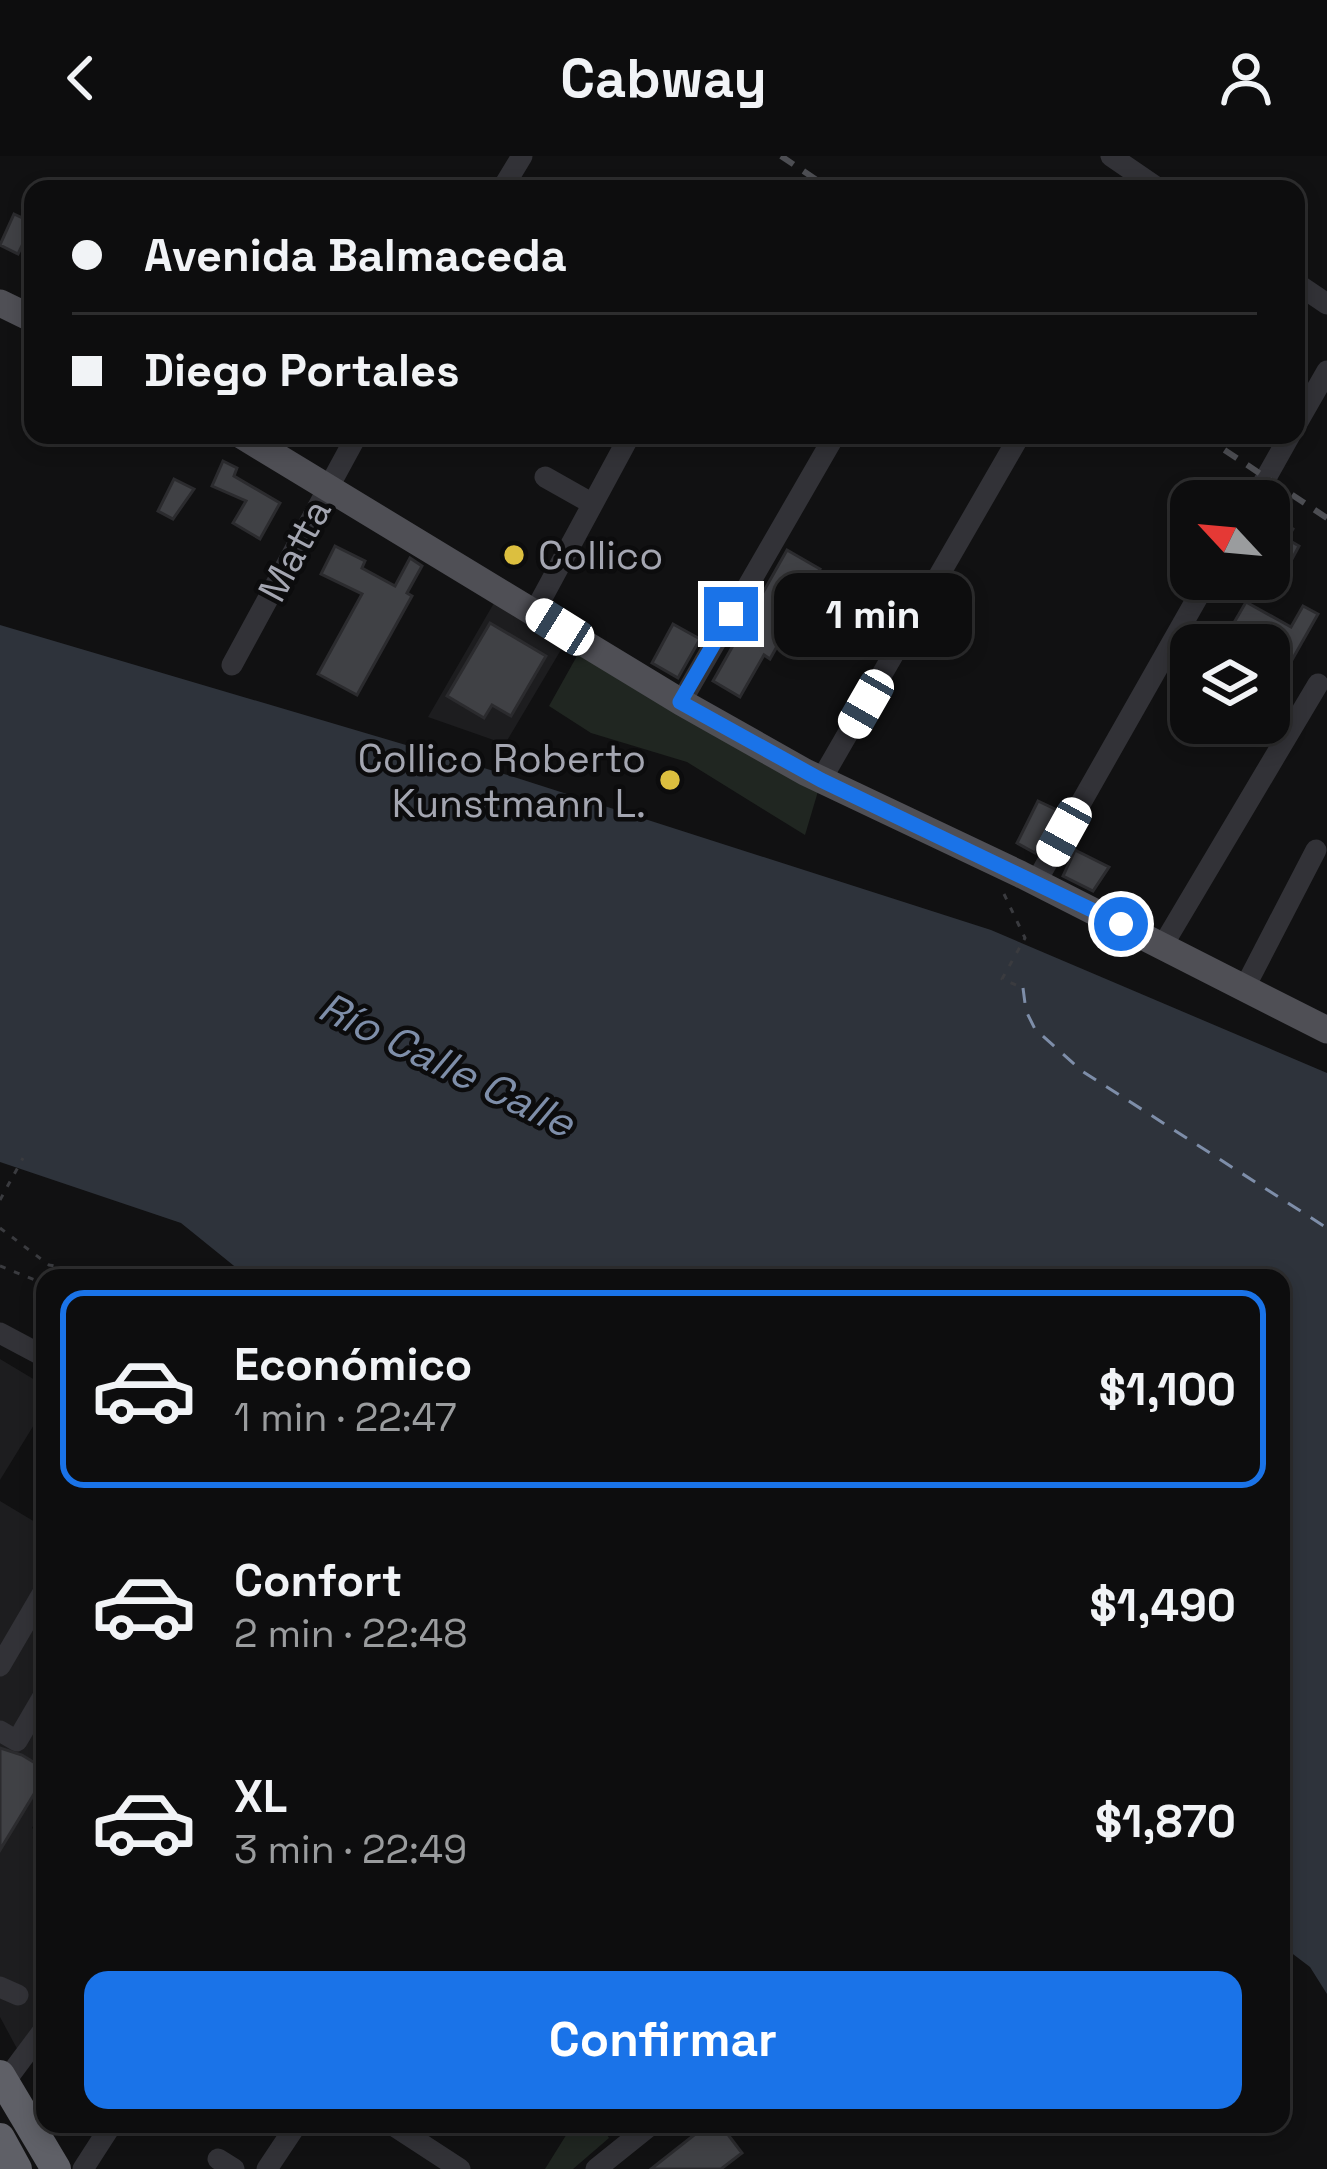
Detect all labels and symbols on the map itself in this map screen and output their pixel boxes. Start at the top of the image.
north arrow [1170,480,1290,600]
street label: Matta [247,491,342,610]
place label: Collico [538,531,663,580]
marker: Collico [501,542,527,568]
callout: 1 min [773,572,971,656]
route end [704,587,758,641]
car [520,593,600,661]
car [832,664,900,744]
place label: Collico Roberto Kunstmann L. [358,734,646,828]
marker: Collico Roberto Kunstmann L. [657,767,683,793]
car [1031,792,1097,872]
route start [1094,897,1148,951]
water label: Río Calle Calle [310,980,585,1150]

